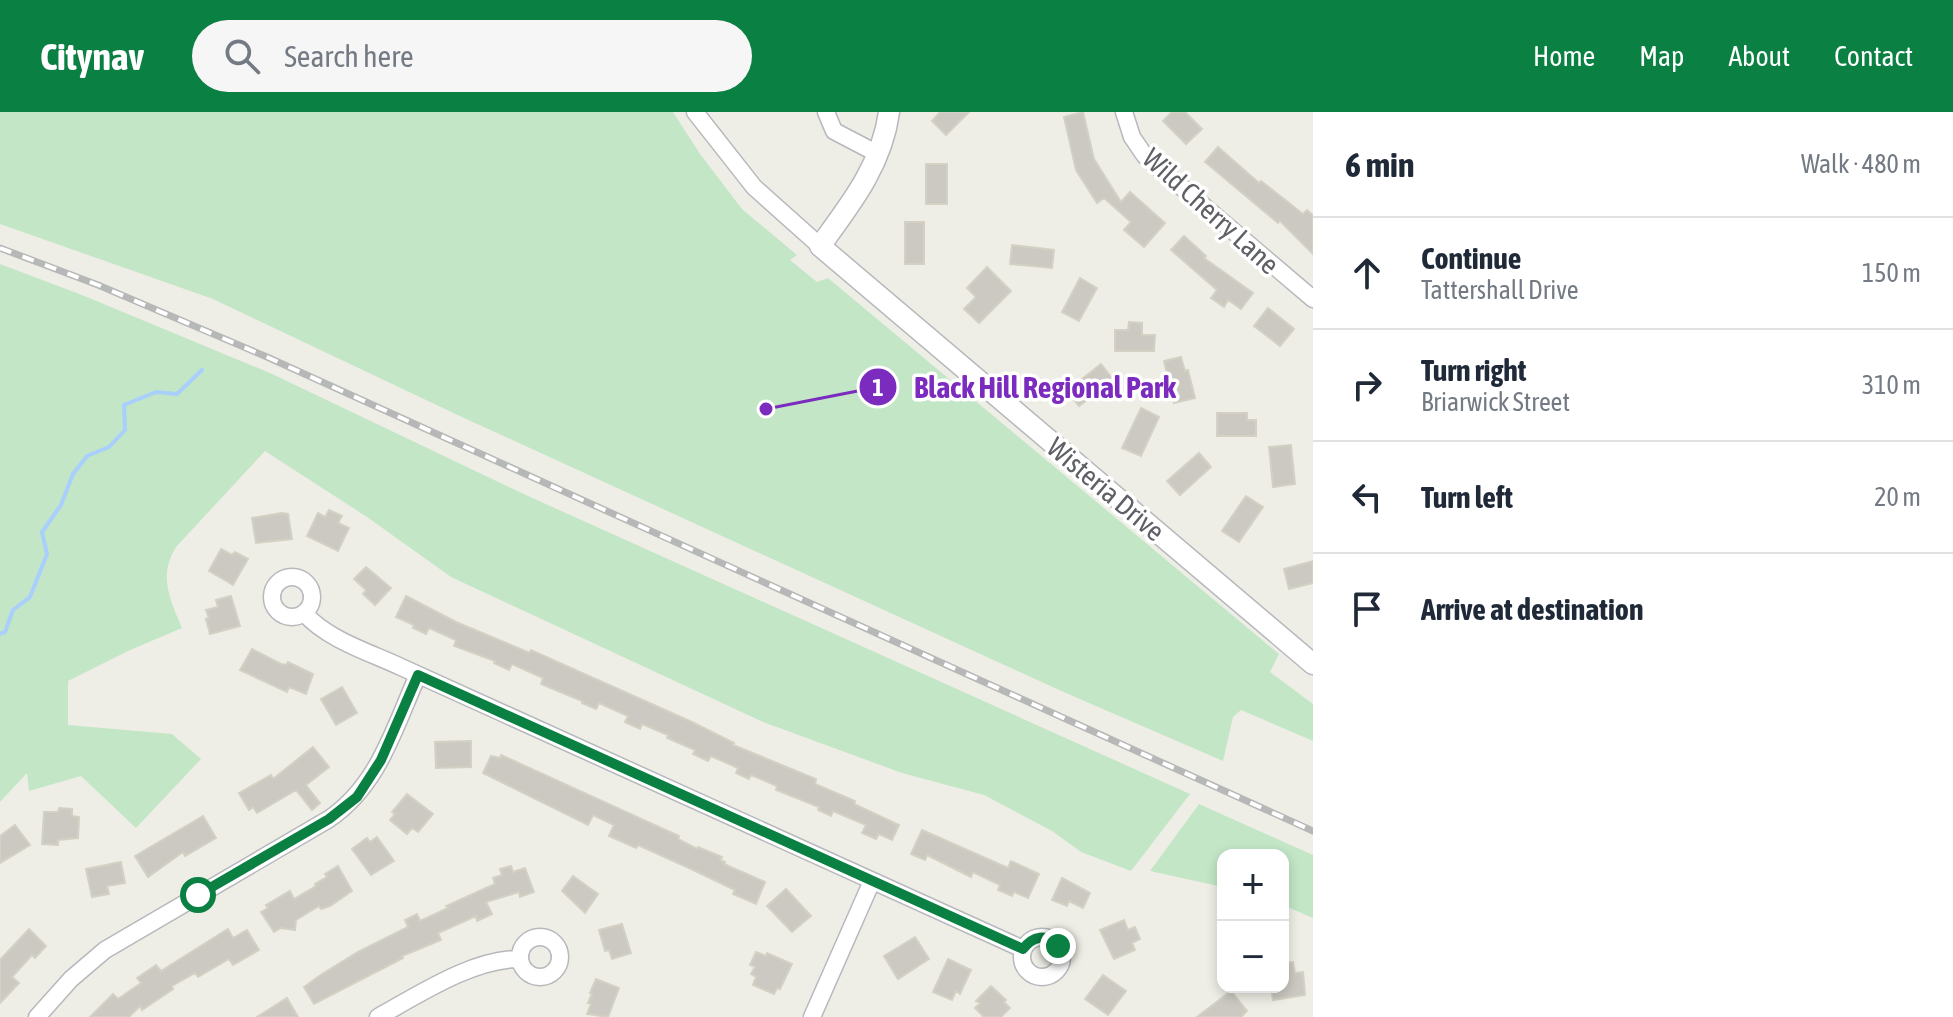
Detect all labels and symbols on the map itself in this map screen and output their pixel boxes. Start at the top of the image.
street label: Wild Cherry Lane [1136,142,1286,280]
callout: Black Hill Regional Park [858,360,1192,414]
text: Black Hill Regional Park [914,370,1177,404]
text: 1 [872,374,884,401]
street label: Wisteria Drive [1041,431,1171,547]
route start [180,877,216,913]
route end [1040,928,1076,964]

